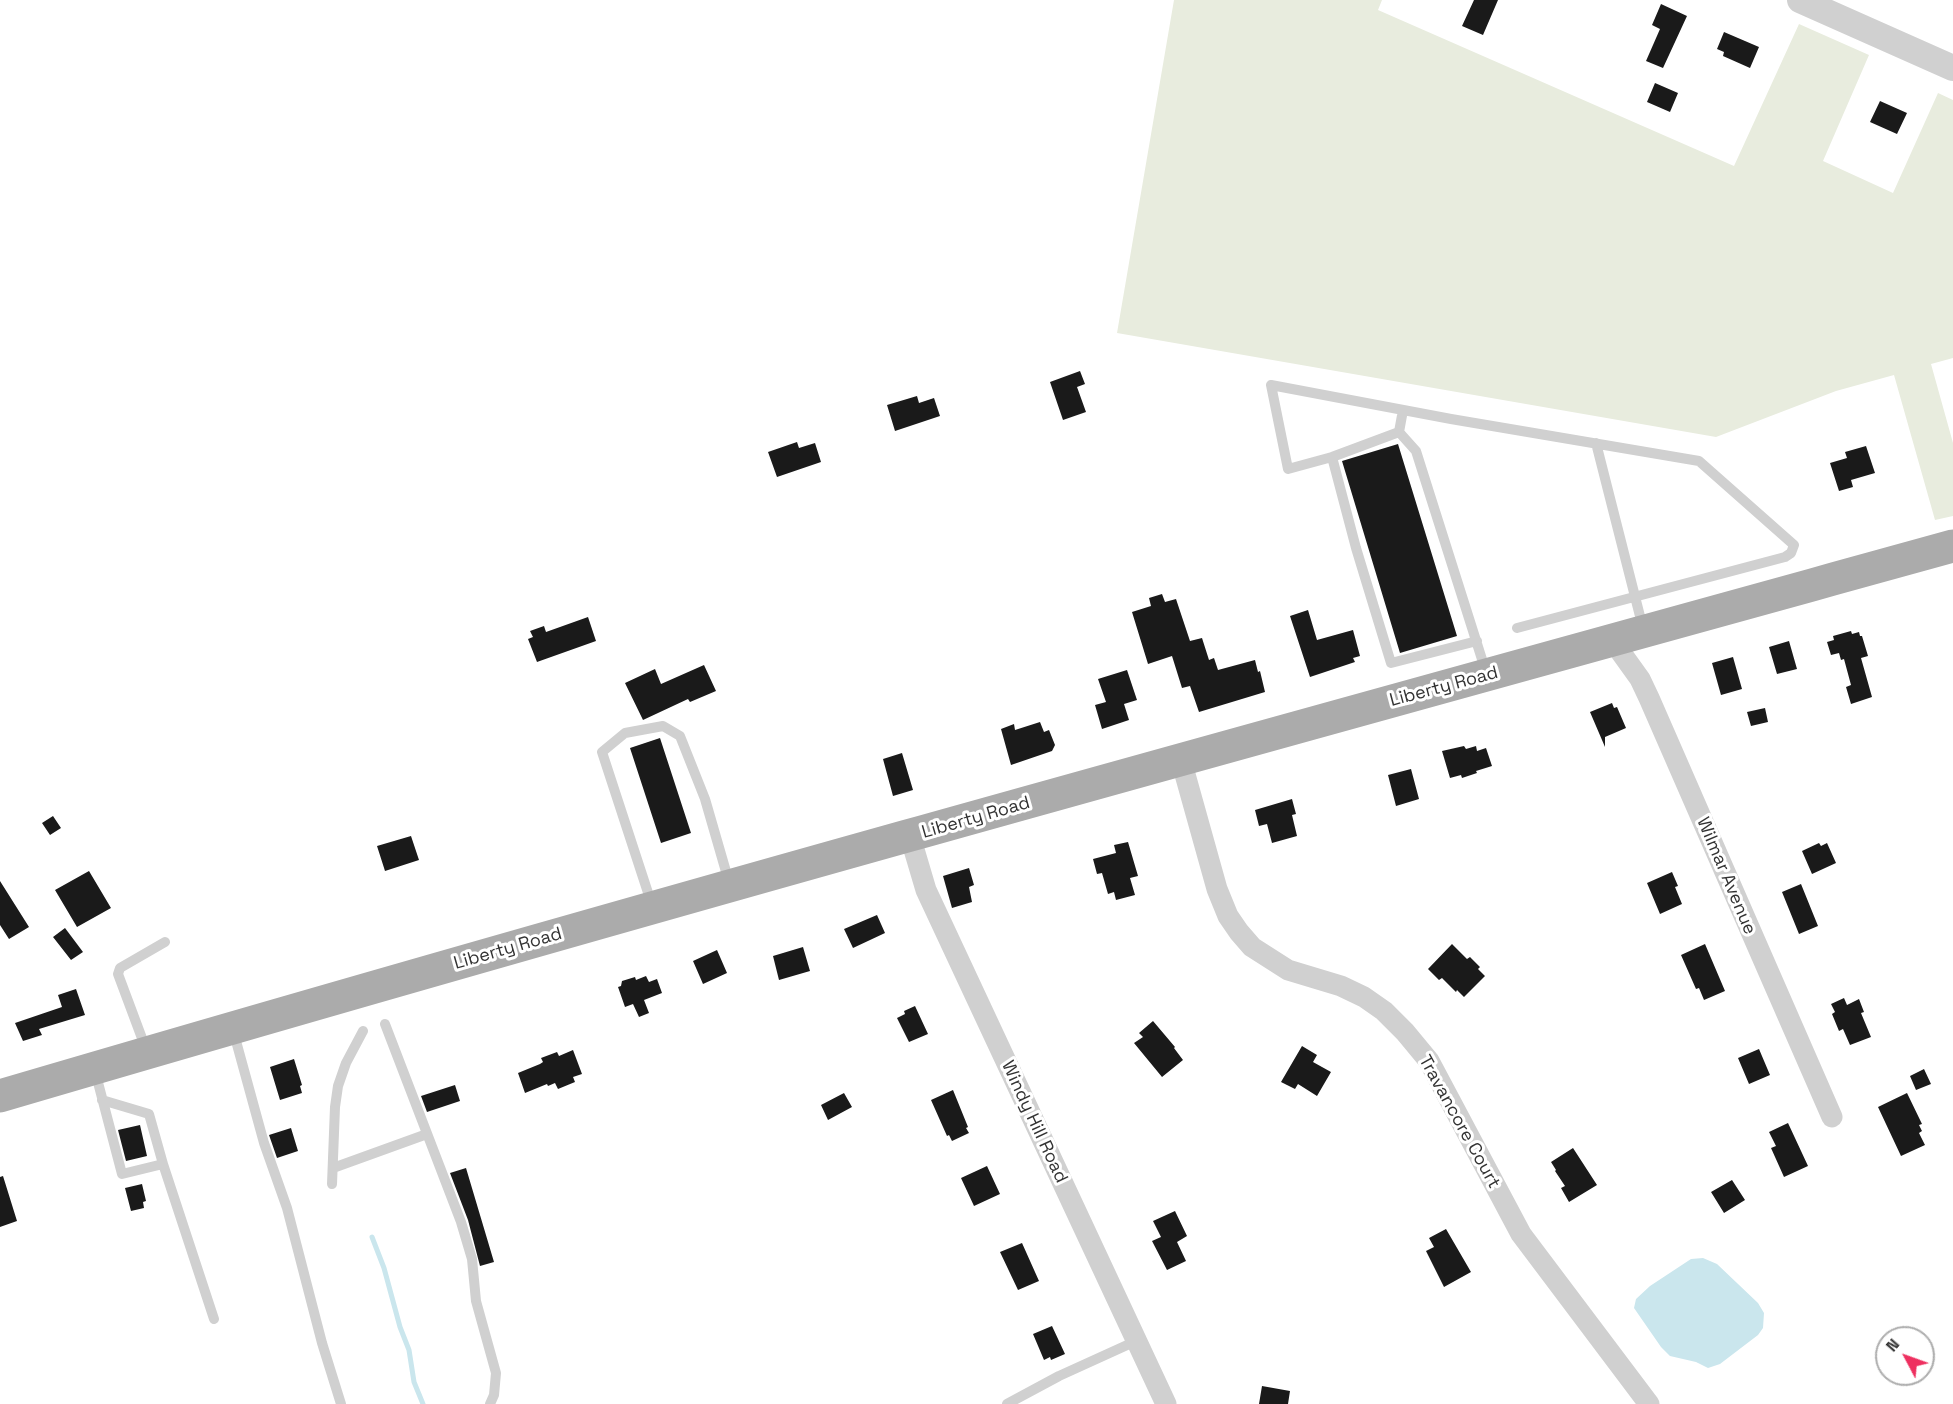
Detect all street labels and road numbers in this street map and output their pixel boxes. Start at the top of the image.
street label: Liberty Road [1387,662,1501,712]
street label: Liberty Road [919,792,1033,844]
street label: Wilmar Avenue [1692,814,1760,938]
street label: Liberty Road [451,923,565,975]
street label: Travancore Court [1413,1052,1505,1192]
street label: Windy Hill Road [996,1057,1072,1187]

